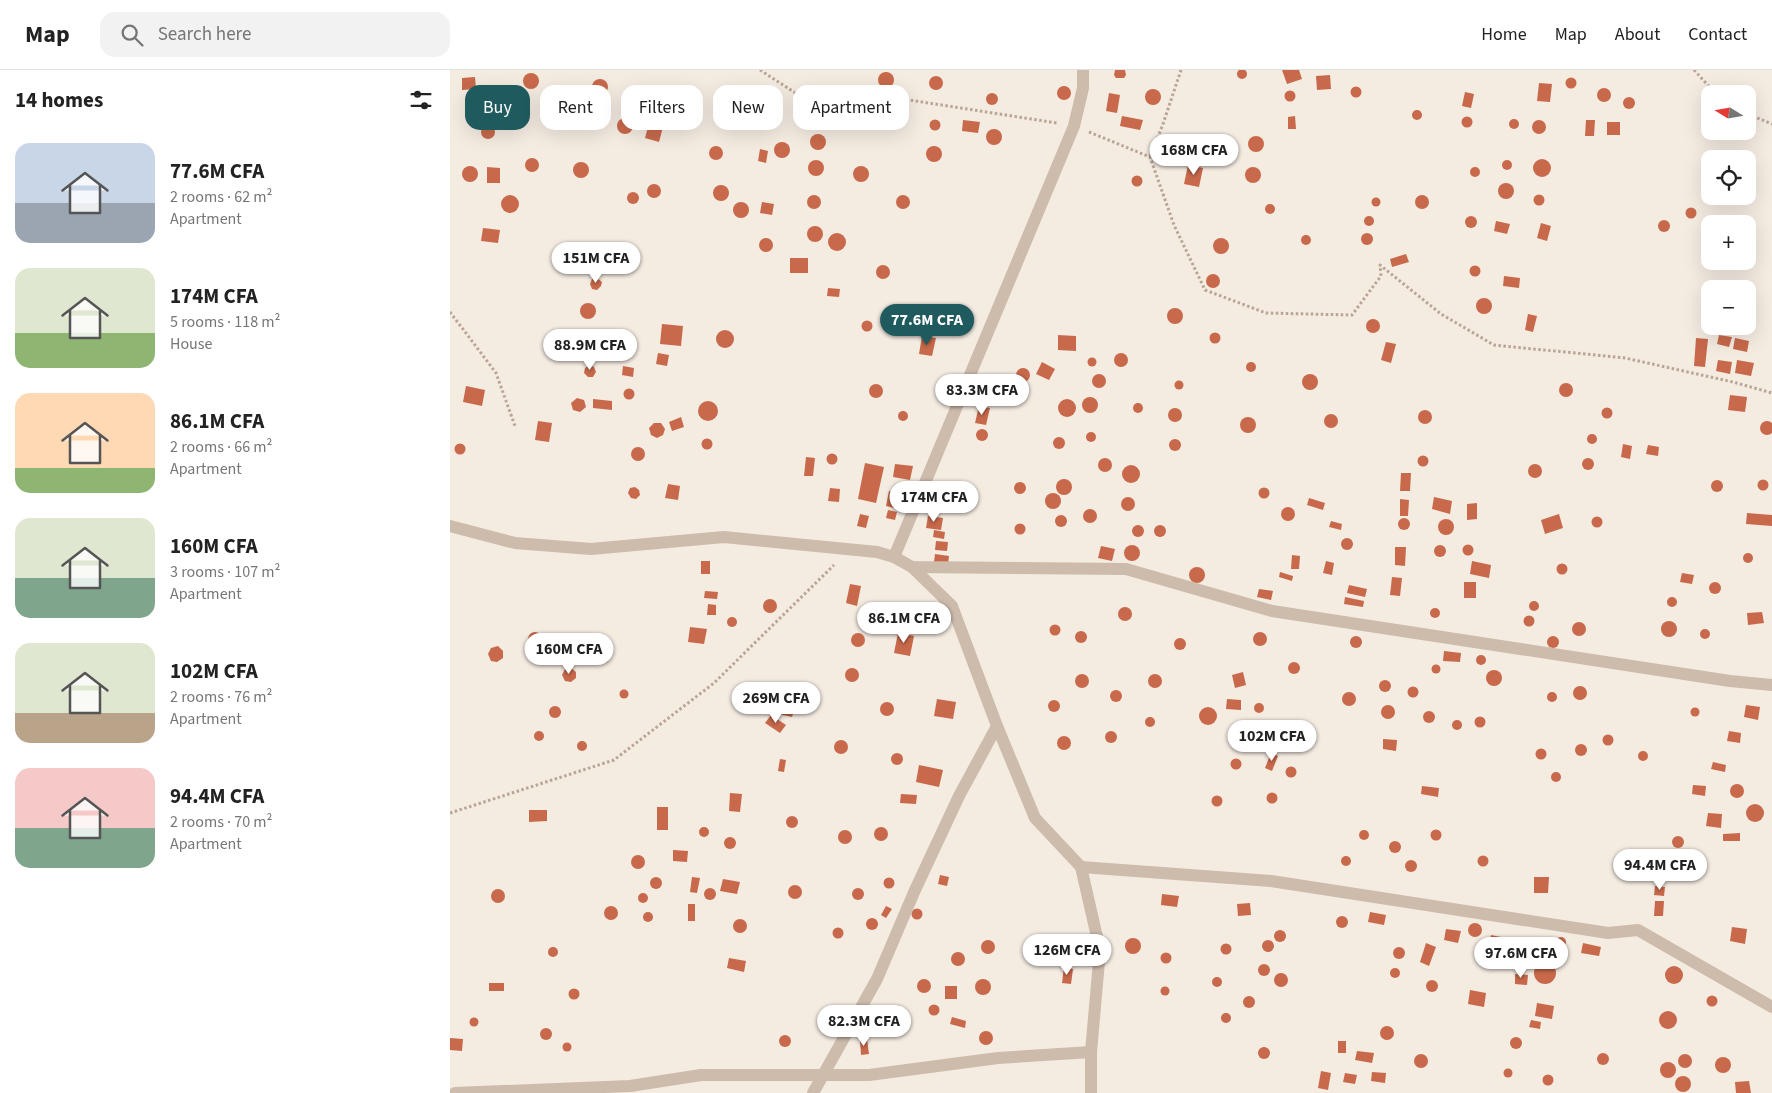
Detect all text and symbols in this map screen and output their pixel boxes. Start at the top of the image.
search box [100,12,450,57]
text: Map [25,17,70,52]
icon: search [118,21,146,49]
text: Search here [158,21,251,48]
text: Home [1481,22,1527,47]
text: Map [1555,22,1587,47]
text: About [1615,22,1660,47]
text: Contact [1688,22,1747,47]
text: 14 homes [15,85,103,115]
chip: Buy [465,85,530,130]
chip: Rent [540,85,611,130]
chip: Filters [621,85,703,130]
chip: New [713,85,783,130]
chip: Apartment [793,85,909,130]
north arrow [1701,85,1756,140]
map controls [1701,85,1756,335]
icon: filters [407,86,435,114]
pin: 168M CFA [1142,134,1246,176]
text: 168M CFA [1161,139,1227,161]
button: locate [1701,150,1756,205]
text: 77.6M CFA [170,156,264,186]
icon: home [55,163,115,223]
text: 2 rooms · 62 m² [170,186,272,208]
text: Apartment [170,208,242,230]
button: + [1701,215,1756,270]
pin: 151M CFA [544,242,648,284]
text: 151M CFA [563,247,629,269]
button: − [1701,280,1756,335]
text: 174M CFA [170,281,258,311]
icon: home [55,288,115,348]
pin: 77.6M CFA [870,304,984,346]
text: 77.6M CFA [891,309,963,331]
text: 5 rooms · 118 m² [170,311,280,333]
pin: 88.9M CFA [533,328,647,371]
text: House [170,333,212,355]
text: 88.9M CFA [554,334,626,356]
pin: 83.3M CFA [925,374,1039,416]
text: 83.3M CFA [946,379,1018,401]
text: 86.1M CFA [170,406,264,436]
icon: home [55,413,115,473]
text: 2 rooms · 66 m² [170,436,272,458]
text: Apartment [170,458,242,480]
pin: 174M CFA [882,480,986,523]
text: 174M CFA [901,486,967,508]
text: 160M CFA [170,531,258,561]
icon: home [55,538,115,598]
text: 3 rooms · 107 m² [170,561,280,583]
text: Apartment [170,583,242,605]
pin: 86.1M CFA [847,602,961,644]
text: 86.1M CFA [868,607,940,629]
pin: 160M CFA [517,632,621,675]
text: 160M CFA [536,638,602,660]
text: 102M CFA [170,656,258,686]
icon: home [55,663,115,723]
pin: 269M CFA [724,682,828,724]
text: 2 rooms · 76 m² [170,686,272,708]
text: 269M CFA [743,687,809,709]
text: Apartment [170,708,242,730]
pin: 102M CFA [1220,720,1324,762]
text: 102M CFA [1239,725,1305,747]
text: 94.4M CFA [170,781,264,811]
icon: home [55,788,115,848]
text: 2 rooms · 70 m² [170,811,272,833]
text: Apartment [170,833,242,855]
pin: 94.4M CFA [1603,848,1717,891]
text: 94.4M CFA [1624,854,1696,876]
pin: 126M CFA [1015,934,1119,976]
pin: 97.6M CFA [1464,936,1578,979]
text: 126M CFA [1034,939,1100,961]
text: 97.6M CFA [1485,942,1557,964]
pin: 82.3M CFA [807,1004,921,1047]
text: 82.3M CFA [828,1010,900,1032]

